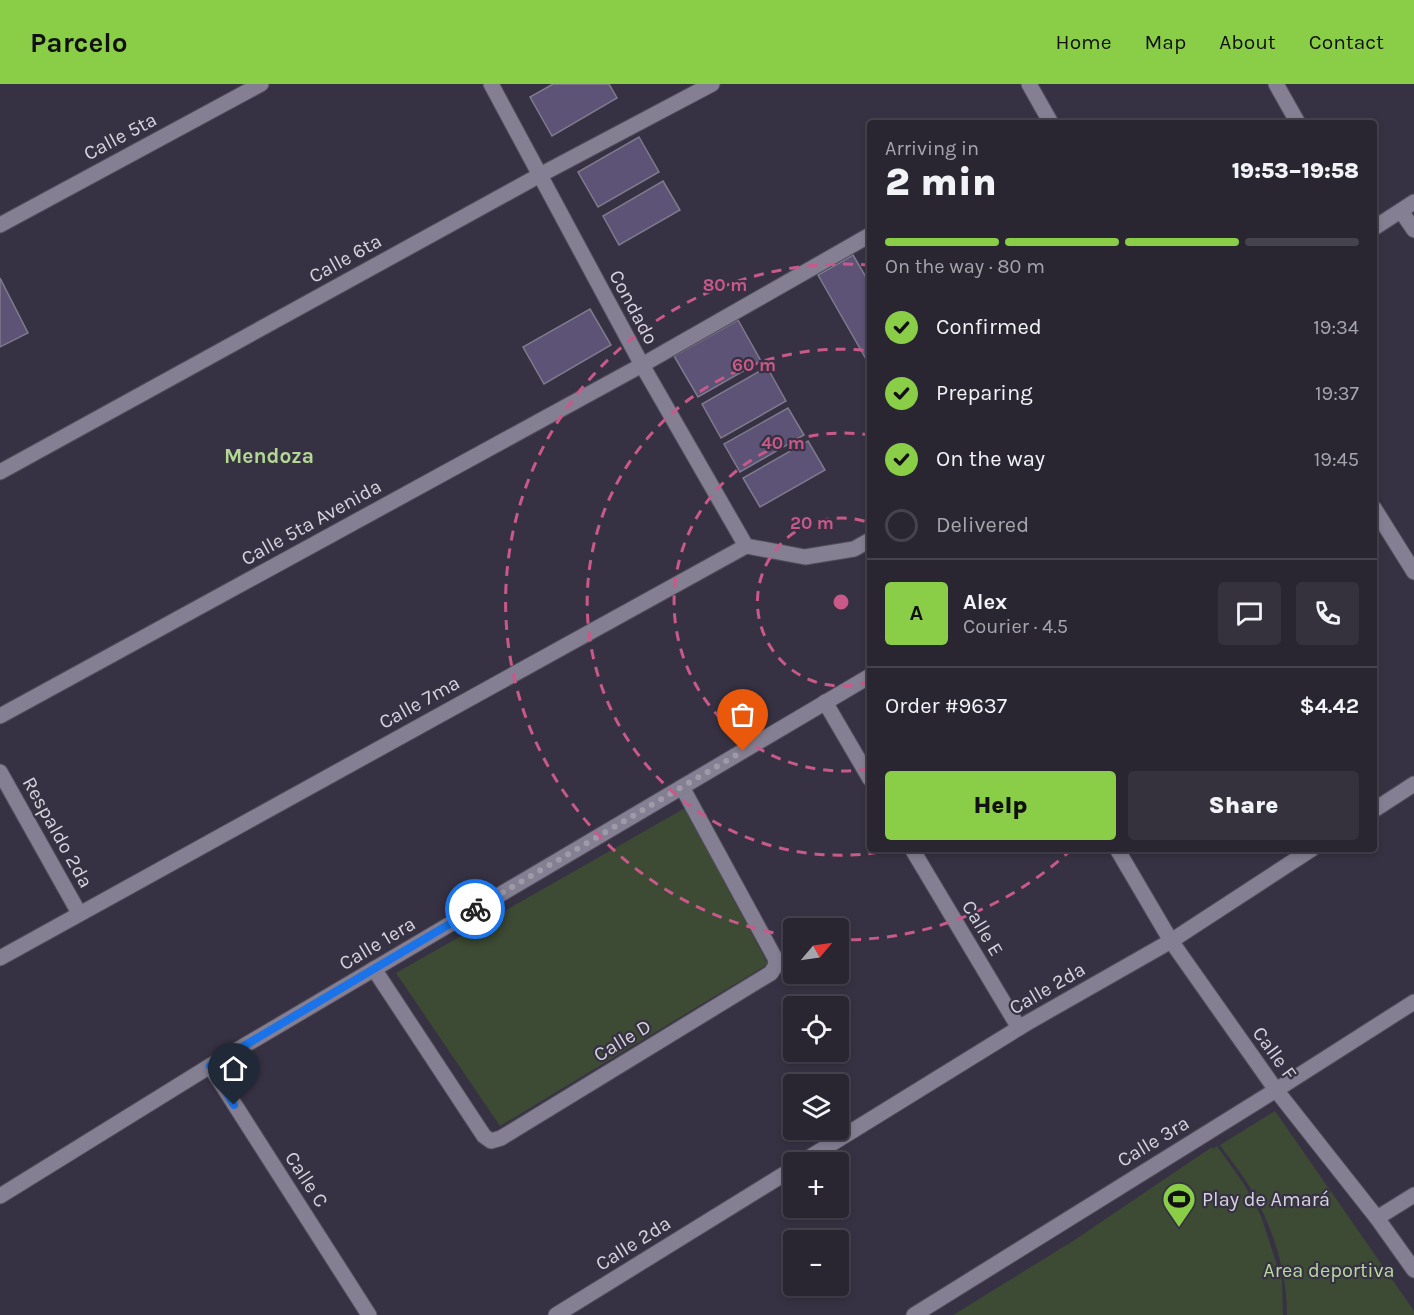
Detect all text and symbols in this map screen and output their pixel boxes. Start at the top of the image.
text: Parcelo [30,26,128,59]
text: Home [1056,30,1112,54]
text: Map [1145,30,1186,54]
text: About [1219,30,1276,54]
text: Contact [1309,30,1384,54]
street label: Calle 5ta [80,108,161,165]
text: Arriving in [885,137,979,160]
text: 19:53–19:58 [1232,158,1359,184]
text: 2 min [885,159,997,205]
street label: Calle 6ta [305,229,386,288]
text: On the way · 80 m [885,255,1045,278]
street label: Condado [604,266,663,348]
text: 80 m [703,274,747,296]
icon: check [885,311,918,344]
text: Confirmed [936,314,1042,340]
text: 19:34 [1313,316,1359,339]
text: 60 m [732,354,776,376]
icon: check [885,377,918,410]
text: Preparing [936,380,1033,406]
text: 19:37 [1315,382,1359,405]
text: 40 m [761,432,805,454]
icon: check [885,443,918,476]
district label: Mendoza [224,444,314,468]
text: On the way [936,446,1045,472]
text: 19:45 [1314,448,1359,471]
street label: Calle 5ta Avenida [237,474,385,570]
text: 20 m [790,512,834,534]
text: Delivered [936,512,1029,538]
button: chat [1218,582,1281,645]
button: phone [1296,582,1359,645]
text: Alex [963,589,1007,615]
centre of rings [831,592,851,612]
text: A [910,600,923,626]
text: Courier · 4.5 [963,615,1068,638]
street label: Calle 7ma [375,671,464,734]
pin [717,689,768,751]
text: Order #9637 [885,693,1007,719]
text: $4.42 [1300,693,1359,719]
icon: bag [726,698,759,731]
button: Help [885,771,1116,840]
button: Share [1128,771,1359,840]
street label: Respaldo 2da [18,773,98,892]
courier [445,879,505,939]
icon: bike [459,893,492,926]
street label: Calle E [957,896,1008,960]
street label: Calle 1era [335,912,419,975]
north arrow [783,918,849,984]
map controls [783,918,849,1296]
street label: Calle 2da [1005,957,1089,1019]
button: locate [783,996,849,1062]
street label: Calle D [589,1014,655,1066]
street label: Calle F [1248,1022,1302,1084]
pin [208,1043,259,1105]
icon: home [217,1052,250,1085]
button: layers [783,1074,849,1140]
street label: Calle 3ra [1113,1111,1193,1172]
street label: Calle C [280,1147,333,1211]
button: + [783,1152,849,1218]
sports icon: Play de Amará [1161,1181,1197,1228]
place label: Play de Amará [1202,1188,1330,1211]
street label: Calle 2da [592,1211,675,1275]
button: − [783,1230,849,1296]
park label: Area deportiva [1263,1259,1395,1282]

